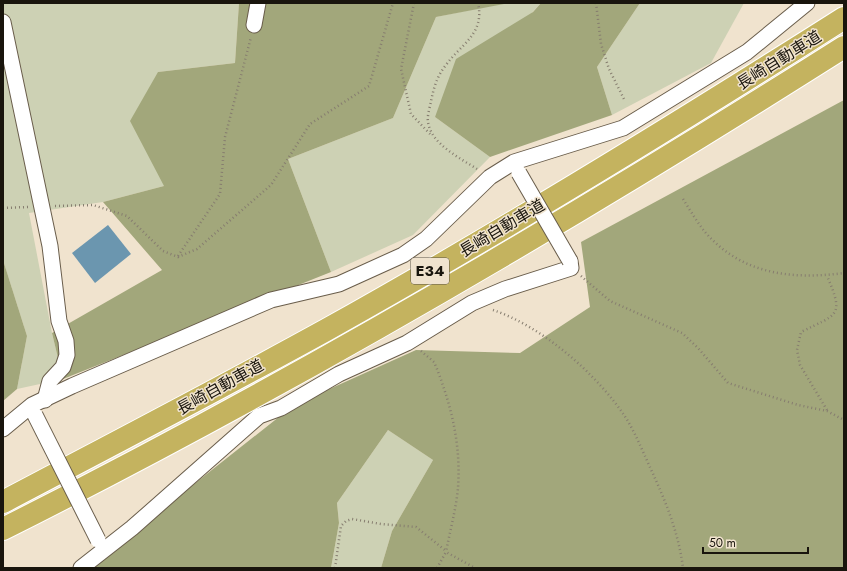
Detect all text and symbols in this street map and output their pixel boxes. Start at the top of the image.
street label: 長崎自動車道 [732,25,826,95]
street label: 長崎自動車道 [455,193,549,263]
road number: E34 [411,258,449,284]
street label: 長崎自動車道 [172,354,268,420]
scale bar [703,529,808,555]
text: 50 m [709,534,736,552]

